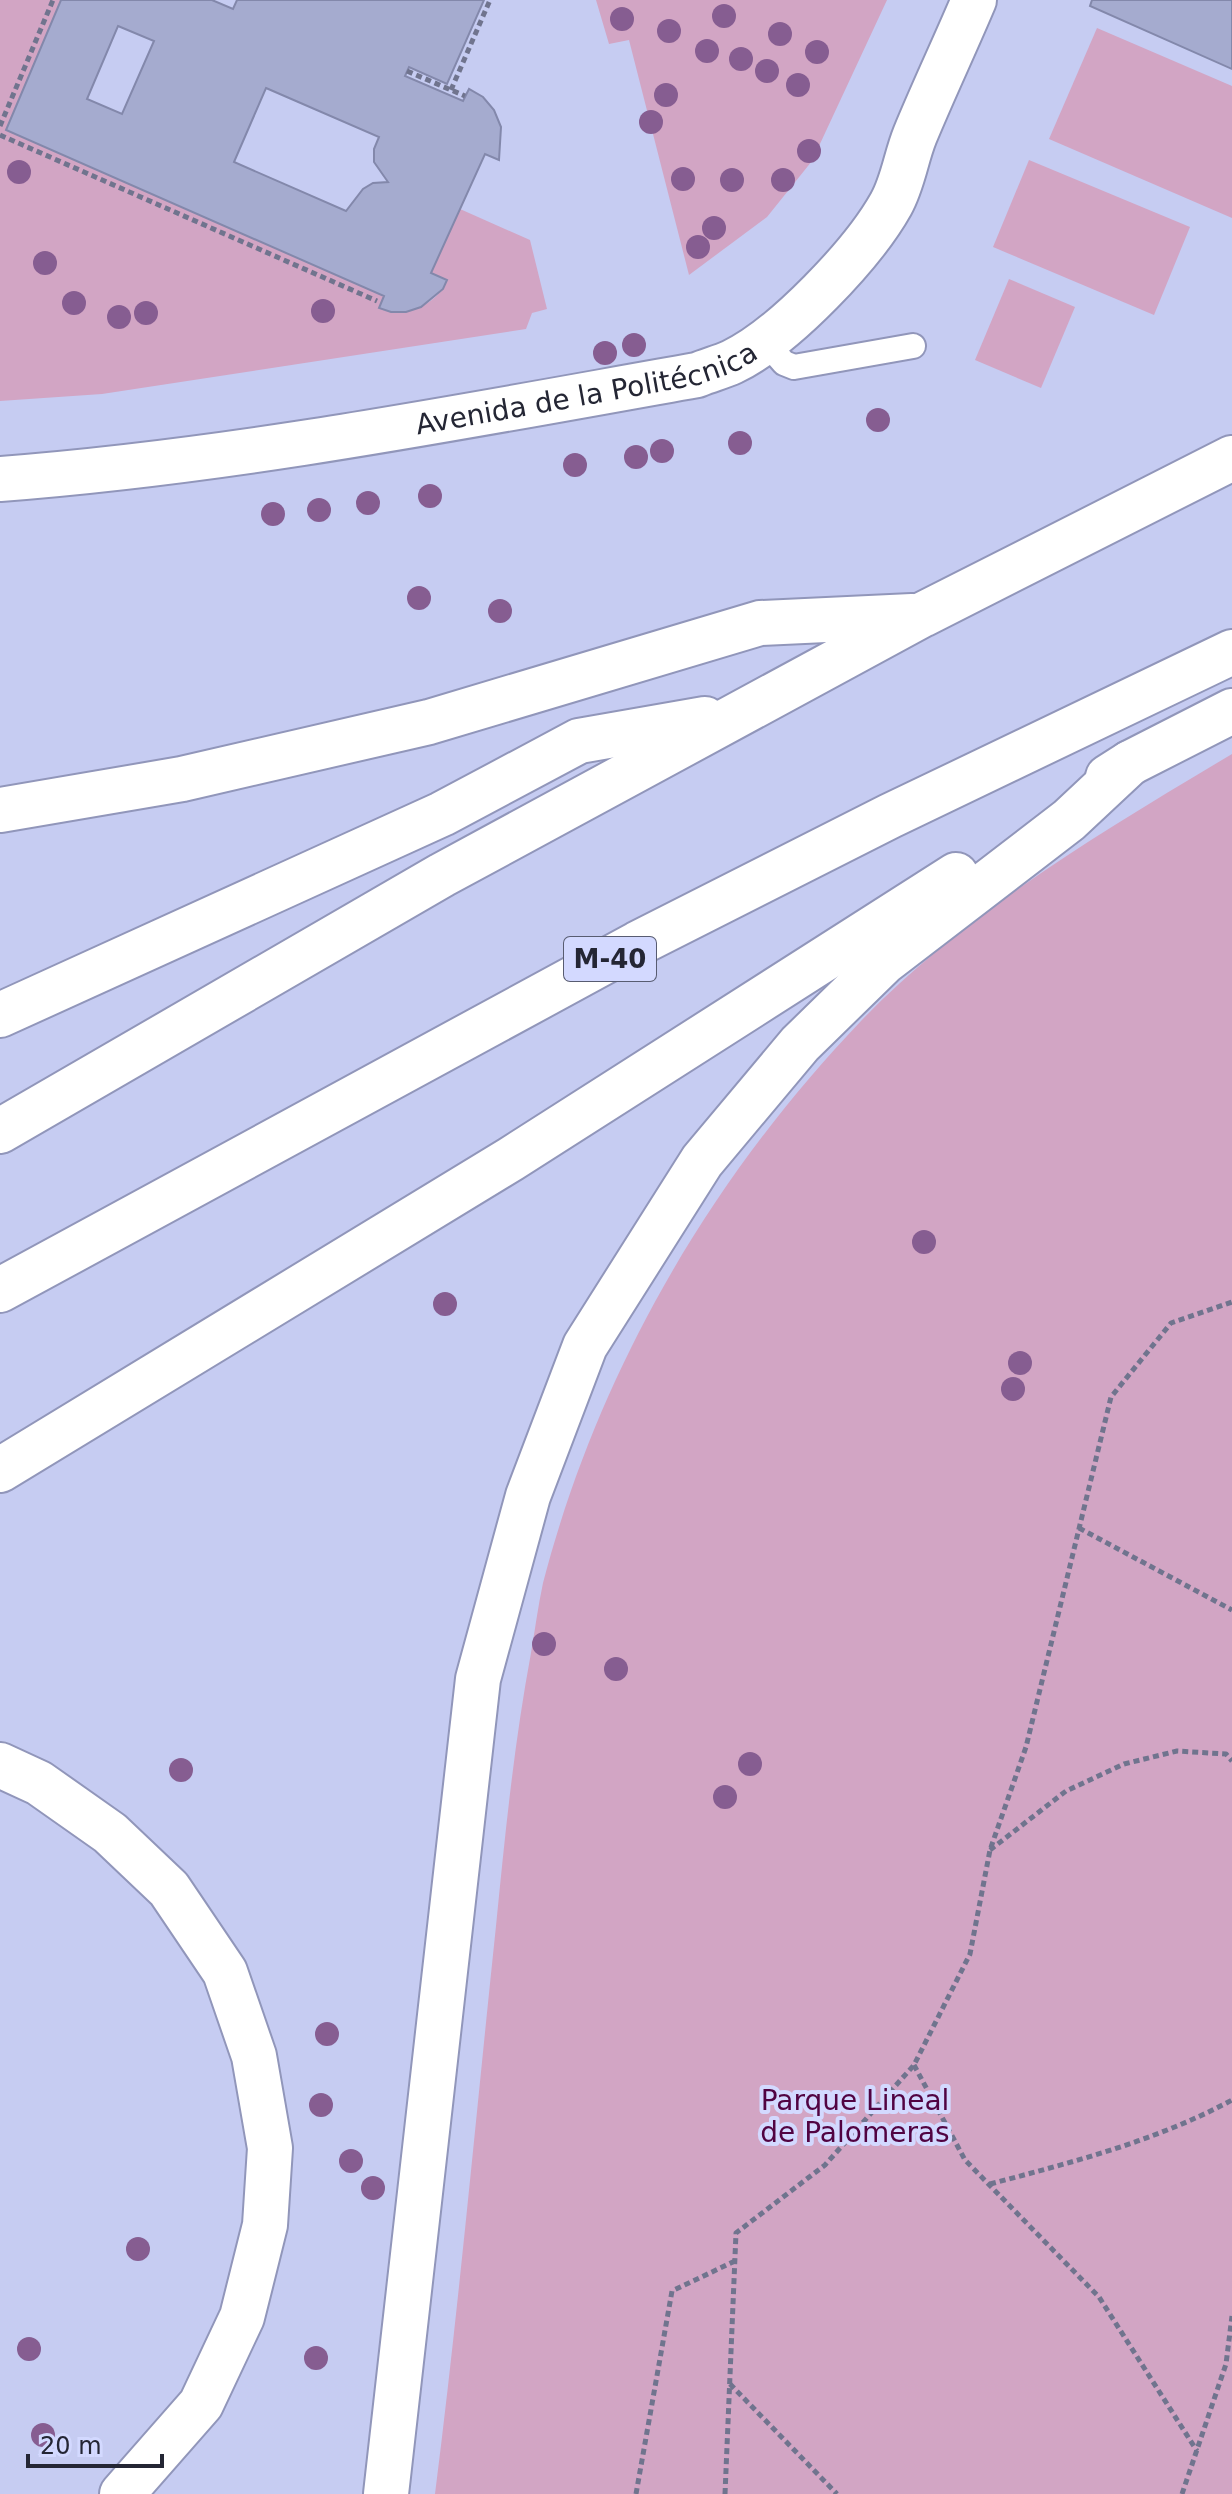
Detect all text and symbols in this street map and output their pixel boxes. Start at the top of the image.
street label: Avenida de la Politécnica [413,335,763,441]
road number: M-40 [564,937,656,981]
park label: Parque Lineal de Palomeras [760,2084,950,2149]
scale bar [28,2418,162,2468]
text: 20 m [40,2432,102,2460]

